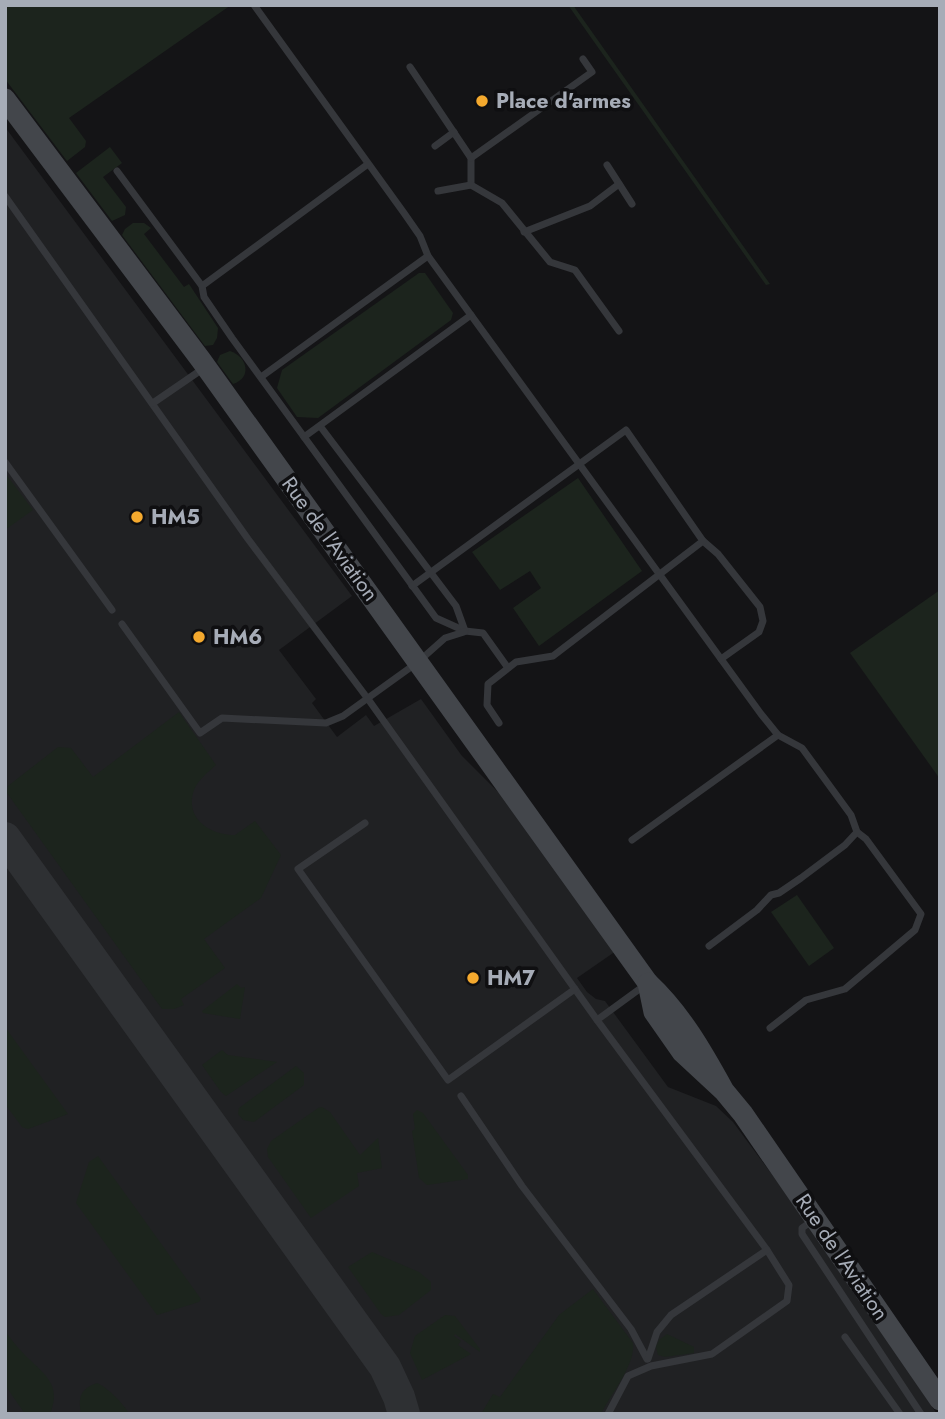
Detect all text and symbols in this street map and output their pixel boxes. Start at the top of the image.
place label: Place d'armes [496,86,631,116]
marker: Place d'armes [474,93,490,109]
street label: Rue de l'Aviation [275,471,385,607]
place label: HM5 [151,502,200,532]
marker: HM5 [129,509,145,525]
place label: HM6 [213,622,262,652]
marker: HM6 [191,629,207,645]
place label: HM7 [487,963,535,993]
marker: HM7 [465,970,481,986]
street label: Rue de l'Aviation [788,1188,896,1326]

